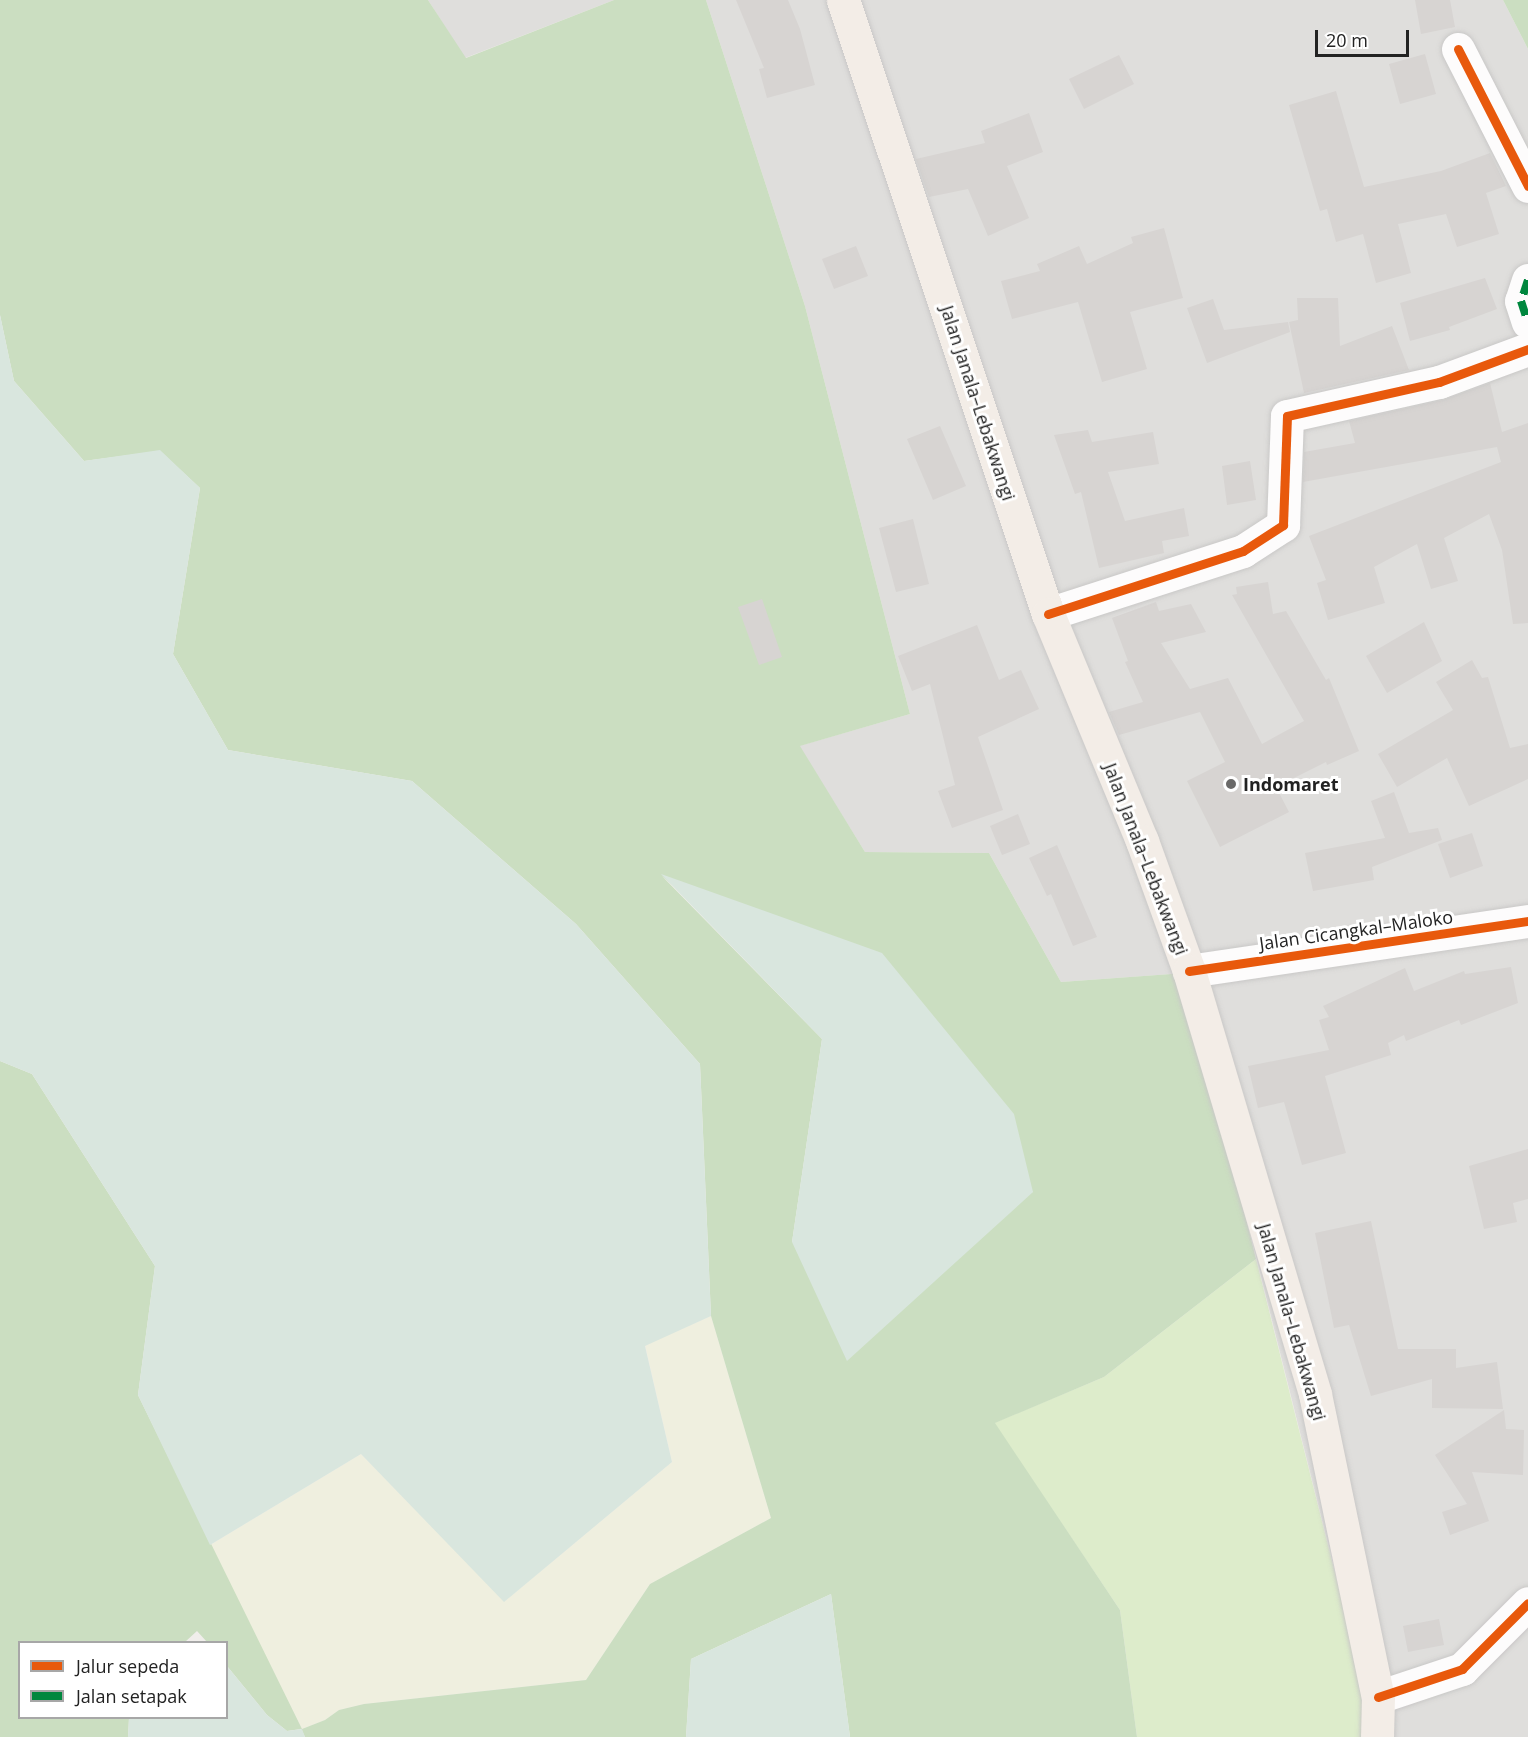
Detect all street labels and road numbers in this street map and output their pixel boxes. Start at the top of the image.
street label: Jalan Janala–Lebakwangi [936,303,1020,503]
street label: Jalan Janala–Lebakwangi [1099,760,1193,958]
street label: Jalan Cicangkal–Maloko [1258,906,1454,954]
street label: Jalan Janala–Lebakwangi [1254,1221,1330,1423]

